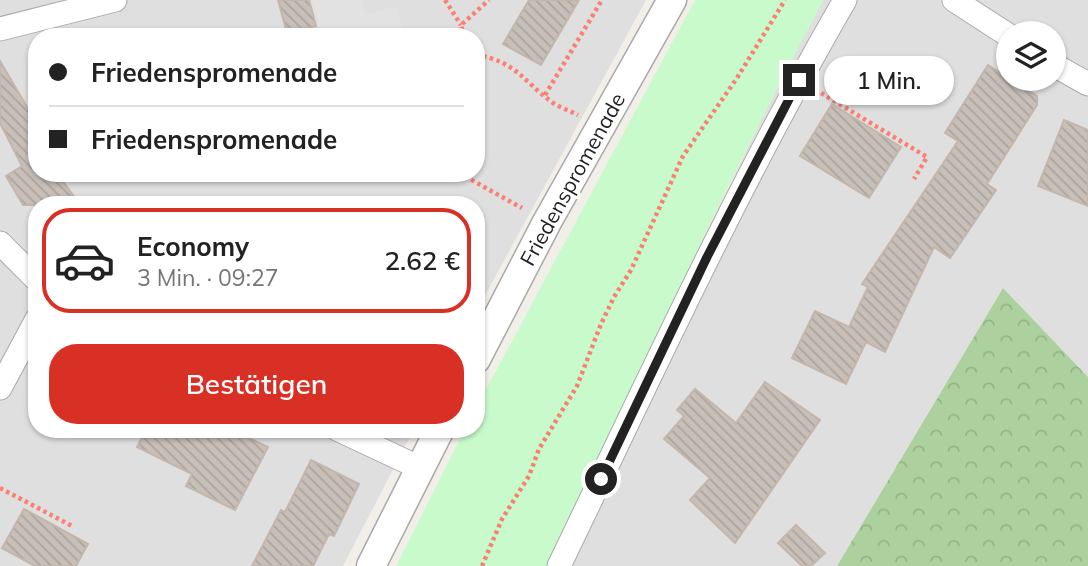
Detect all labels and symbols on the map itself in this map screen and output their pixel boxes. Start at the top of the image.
callout: 1 Min. [824,56,953,104]
route end [783,64,815,96]
street label: Friedenspromenade [514,88,630,270]
route start [585,463,617,495]

